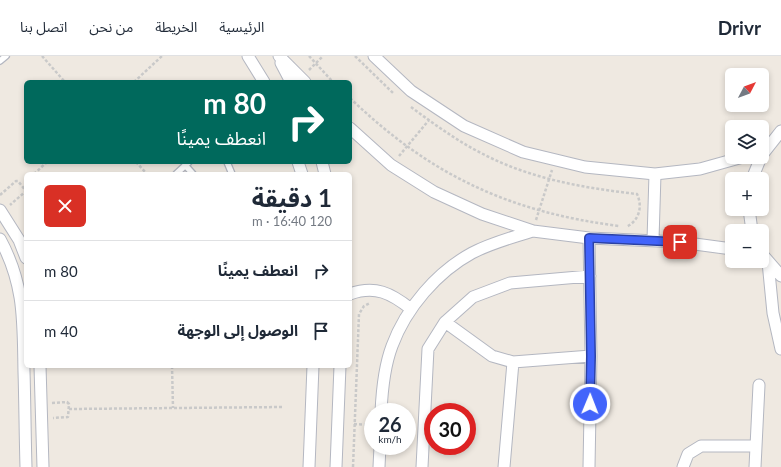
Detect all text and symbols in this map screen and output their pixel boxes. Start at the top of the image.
text: Drivr [718,16,761,39]
text: اتصل بنا [20,18,67,35]
text: من نحن [89,18,133,35]
text: الخريطة [155,18,197,35]
text: الرئيسية [219,18,264,35]
north arrow [725,68,769,112]
map controls [725,68,769,268]
text: 80 m [203,86,266,120]
icon: right [280,96,332,148]
button: layers [725,120,769,164]
text: انعطف يمينًا [176,127,266,149]
button: + [725,172,769,216]
text: 1 دقيقة [252,183,332,212]
button: close [44,185,86,227]
text: 120 m · 16:40 [252,213,332,229]
button: − [725,224,769,268]
pin [663,225,697,259]
icon: arrive [669,231,691,253]
icon: right [310,260,332,282]
text: انعطف يمينًا [218,261,298,279]
text: 80 m [44,262,78,280]
icon: arrive [310,320,332,342]
text: الوصول إلى الوجهة [177,321,298,339]
text: 40 m [44,322,78,340]
position arrow [569,383,611,425]
speed limit sign: 30 [424,403,476,455]
text: 26 [378,412,402,436]
text: km/h [378,433,402,445]

